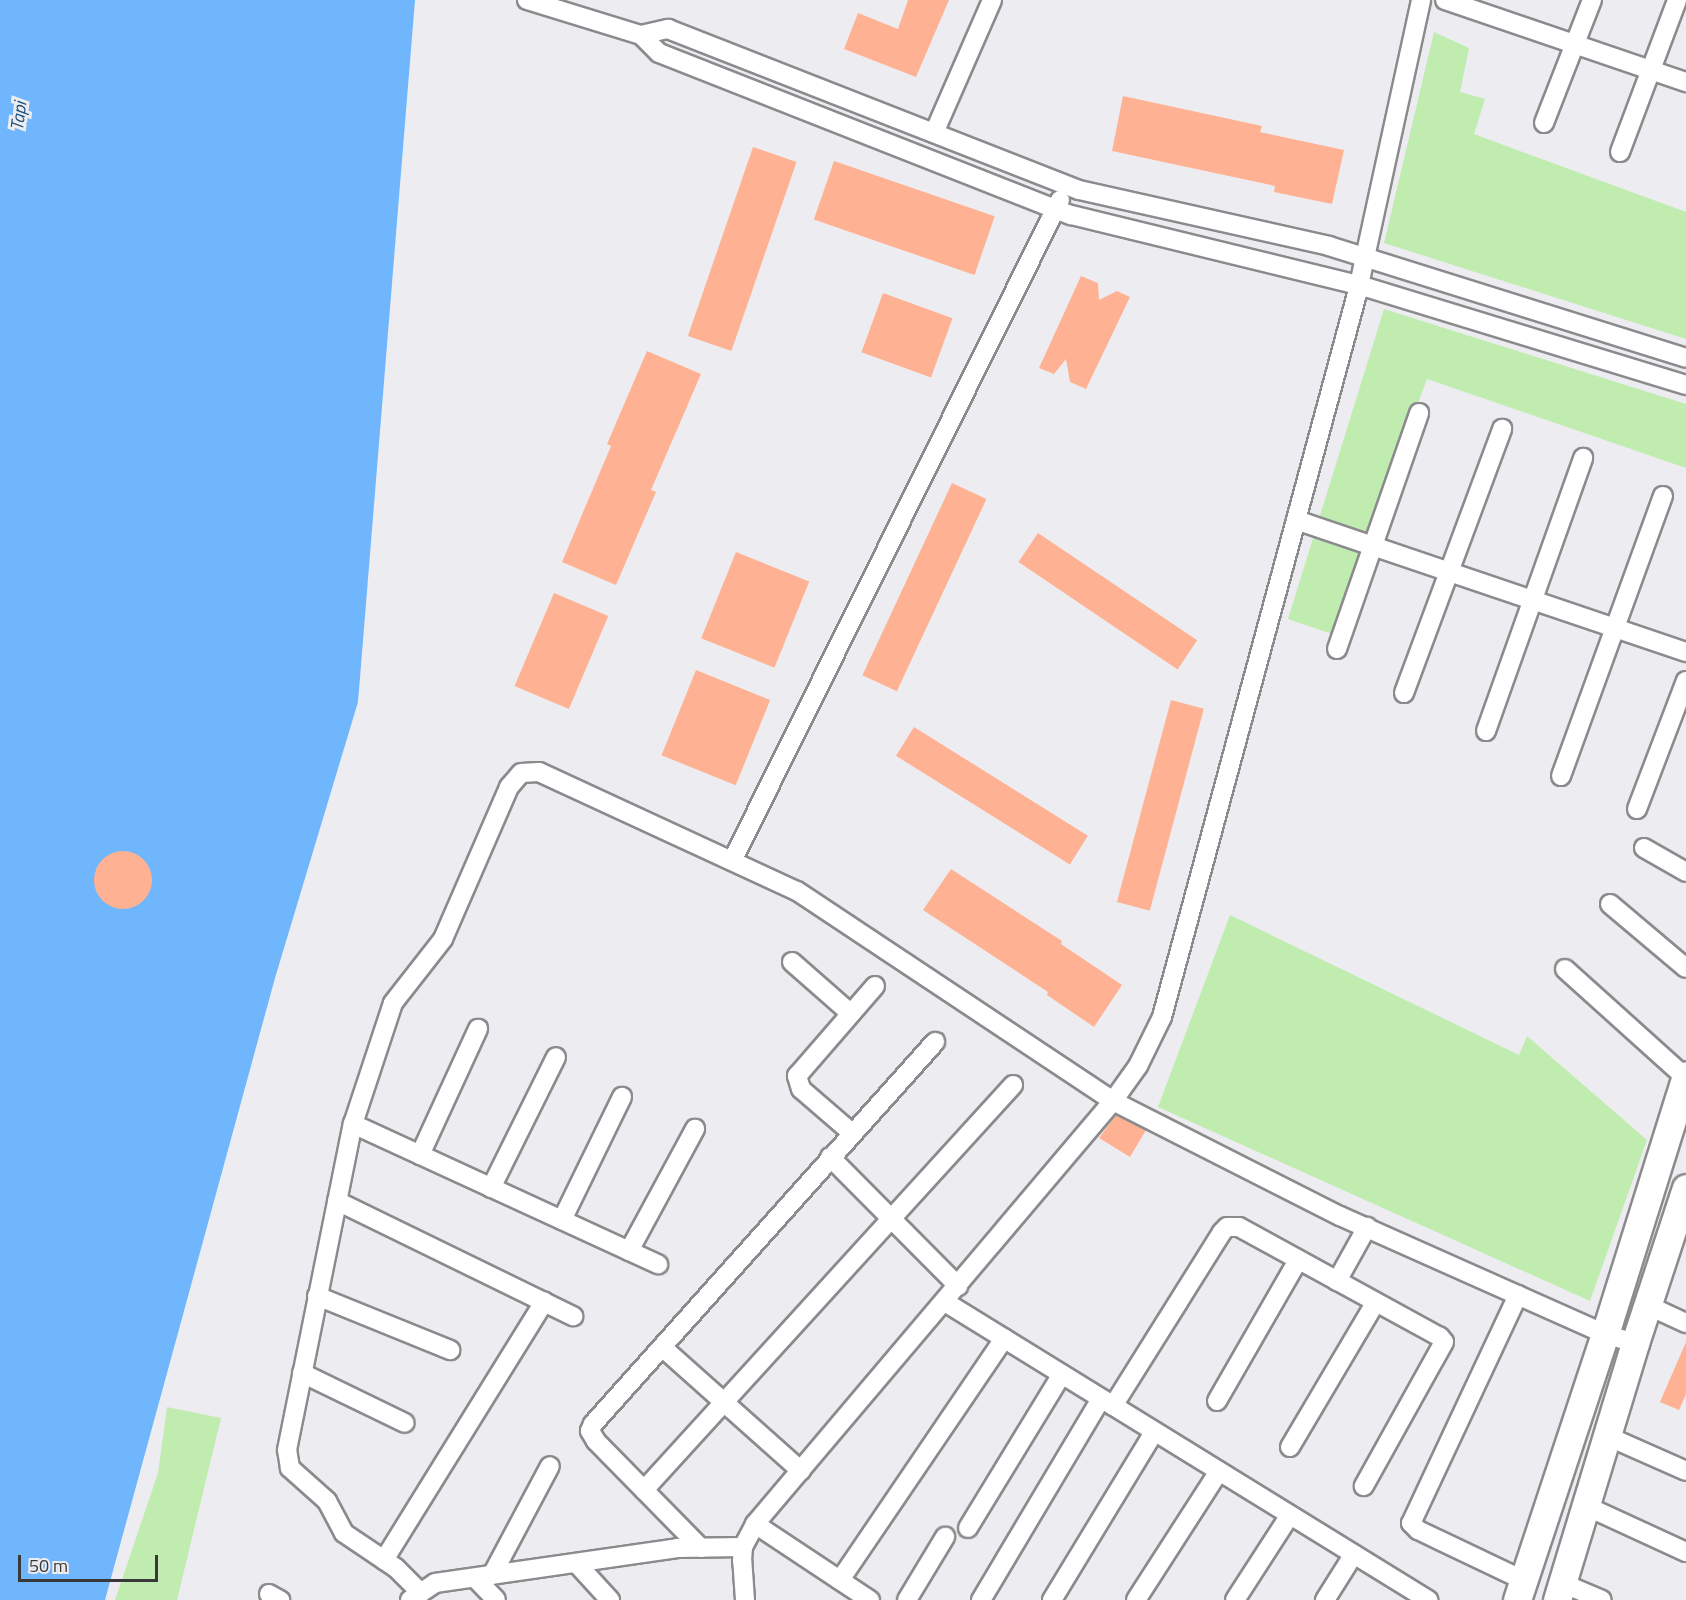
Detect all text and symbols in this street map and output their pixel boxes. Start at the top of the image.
water label: Tapi [7,100,31,132]
scale bar [21,1543,160,1581]
text: 50 m [29,1552,68,1579]

